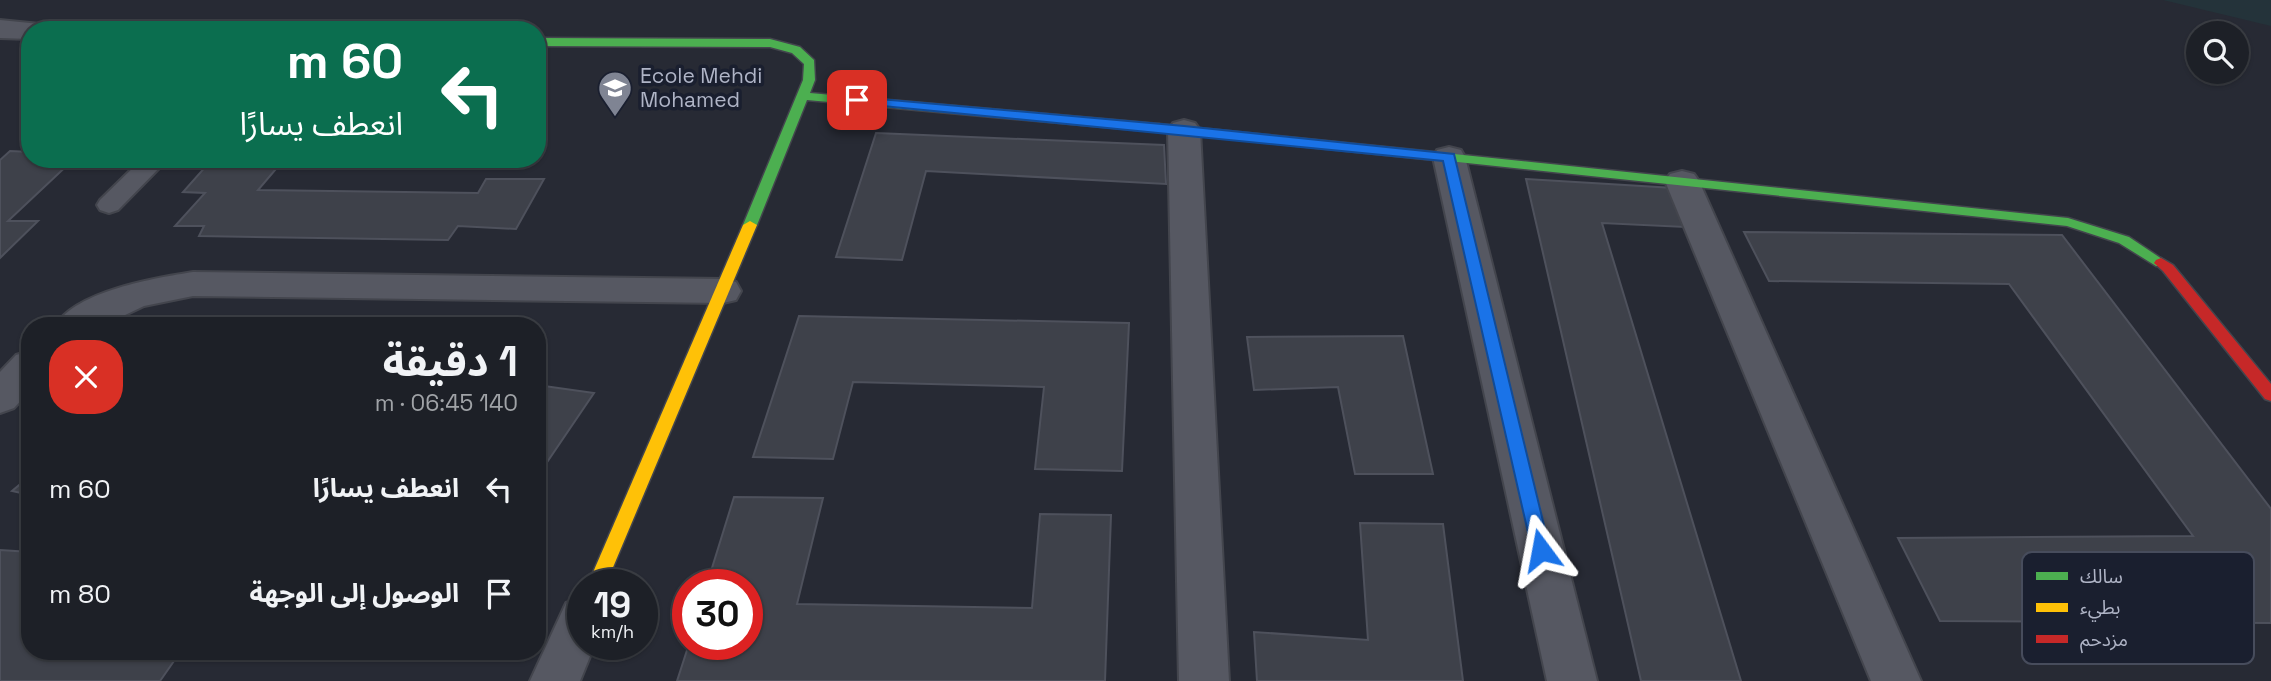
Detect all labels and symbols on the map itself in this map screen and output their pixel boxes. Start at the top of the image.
place label: Ecole Mehdi Mohamed [640,62,762,113]
school or university icon: Ecole Mehdi Mohamed [596,69,634,118]
pin [827,70,887,130]
position arrow [1504,513,1578,587]
legend [2022,552,2254,664]
text: سالك [2080,564,2123,589]
speed limit sign: 30 [672,569,763,660]
text: بطيء [2080,595,2120,622]
text: مزدحم [2080,627,2128,654]

